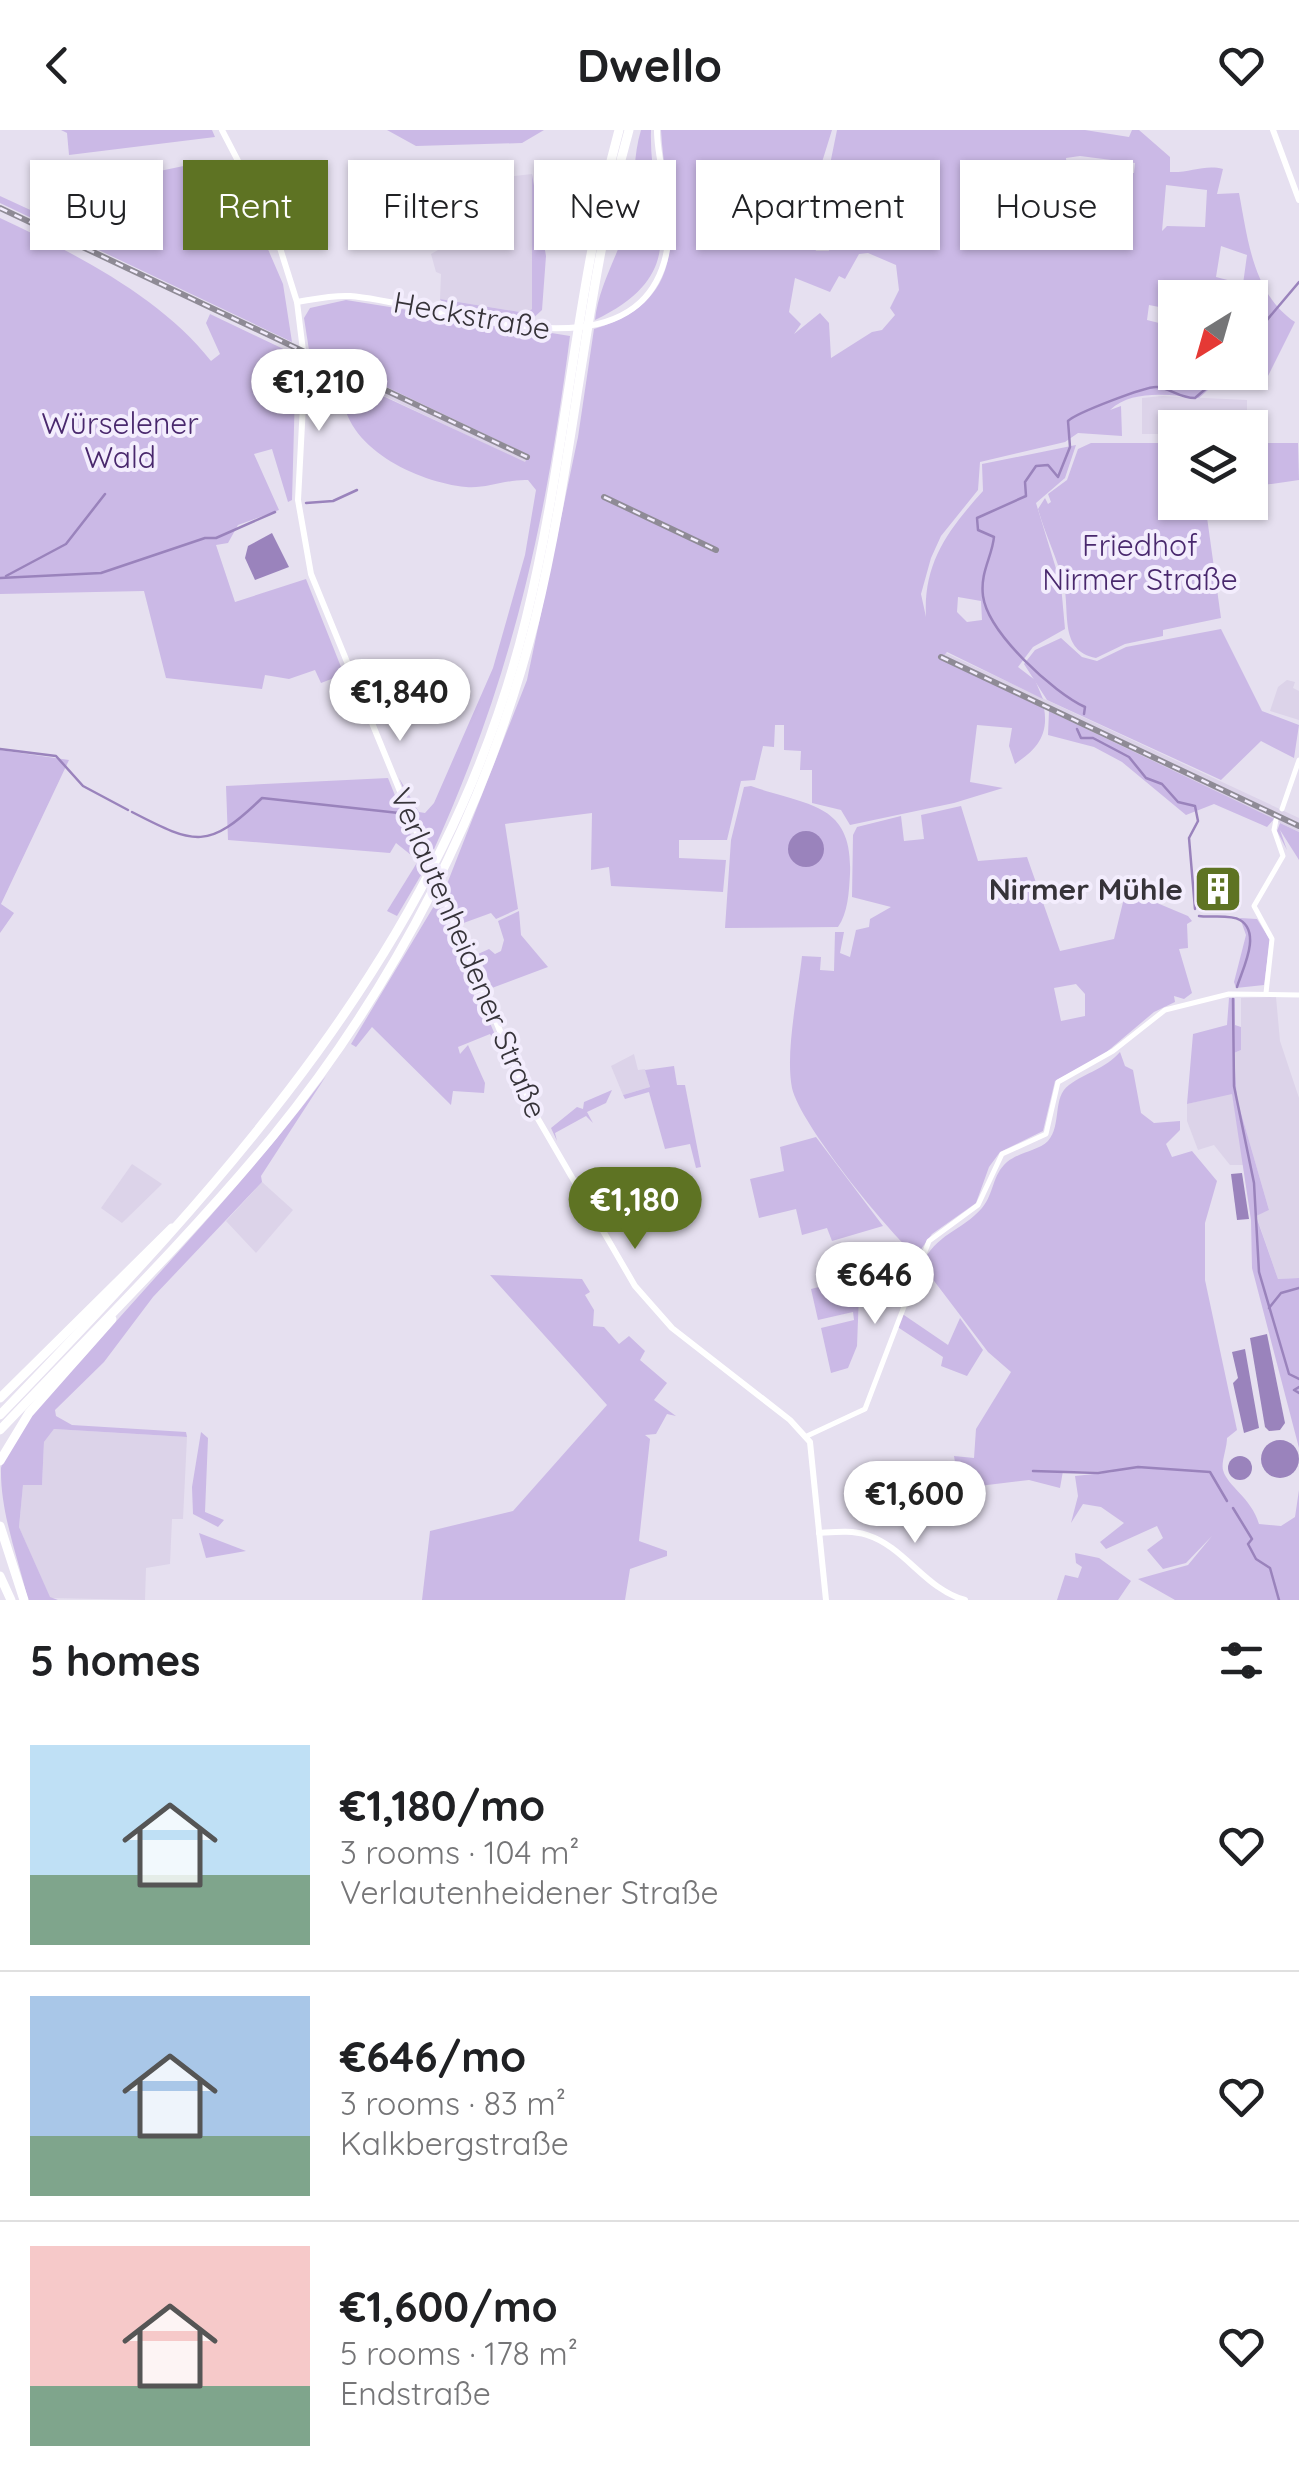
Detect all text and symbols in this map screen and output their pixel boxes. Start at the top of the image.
text: Dwello [577,37,722,93]
icon: back [30,38,85,93]
icon: heart [1214,38,1269,93]
chip: Buy [30,160,163,250]
chip: Rent [183,160,328,250]
chip: Filters [348,160,514,250]
chip: New [534,160,676,250]
chip: Apartment [696,160,940,250]
chip: House [960,160,1133,250]
north arrow [1158,280,1268,390]
map controls [1158,280,1268,520]
street label: Heckstraße [391,283,553,347]
pin: €1,210 [238,349,400,434]
text: €1,210 [273,361,365,401]
park label: Würselener Wald [41,404,199,476]
button: layers [1158,410,1268,520]
park label: Friedhof Nirmer Straße [1042,526,1238,598]
pin: €1,840 [319,659,481,744]
text: €1,840 [351,671,449,711]
street label: Verlautenheidener Straße [382,782,556,1124]
building icon: Nirmer Mühle [1192,863,1244,915]
place label: Nirmer Mühle [989,870,1183,908]
pin: €1,180 [554,1167,716,1252]
text: €1,180 [591,1179,679,1219]
pin: €646 [816,1242,934,1327]
text: €646 [838,1254,912,1294]
pin: €1,600 [834,1461,996,1546]
text: €1,600 [866,1473,964,1513]
icon: filters [1214,1633,1269,1688]
text: 5 homes [30,1634,201,1687]
text: €1,180/mo [340,1779,545,1832]
icon: home [110,1785,230,1905]
icon: heart [1214,1818,1269,1873]
text: 3 rooms · 104 m² [340,1832,580,1872]
text: Verlautenheidener Straße [340,1872,719,1912]
text: €646/mo [340,2030,526,2083]
icon: home [110,2036,230,2156]
icon: heart [1214,2069,1269,2124]
text: 3 rooms · 83 m² [340,2083,566,2123]
text: Kalkbergstraße [340,2123,569,2163]
text: €1,600/mo [340,2280,558,2333]
icon: home [110,2286,230,2406]
icon: heart [1214,2319,1269,2374]
text: 5 rooms · 178 m² [340,2333,578,2373]
text: Endstraße [340,2373,491,2413]

